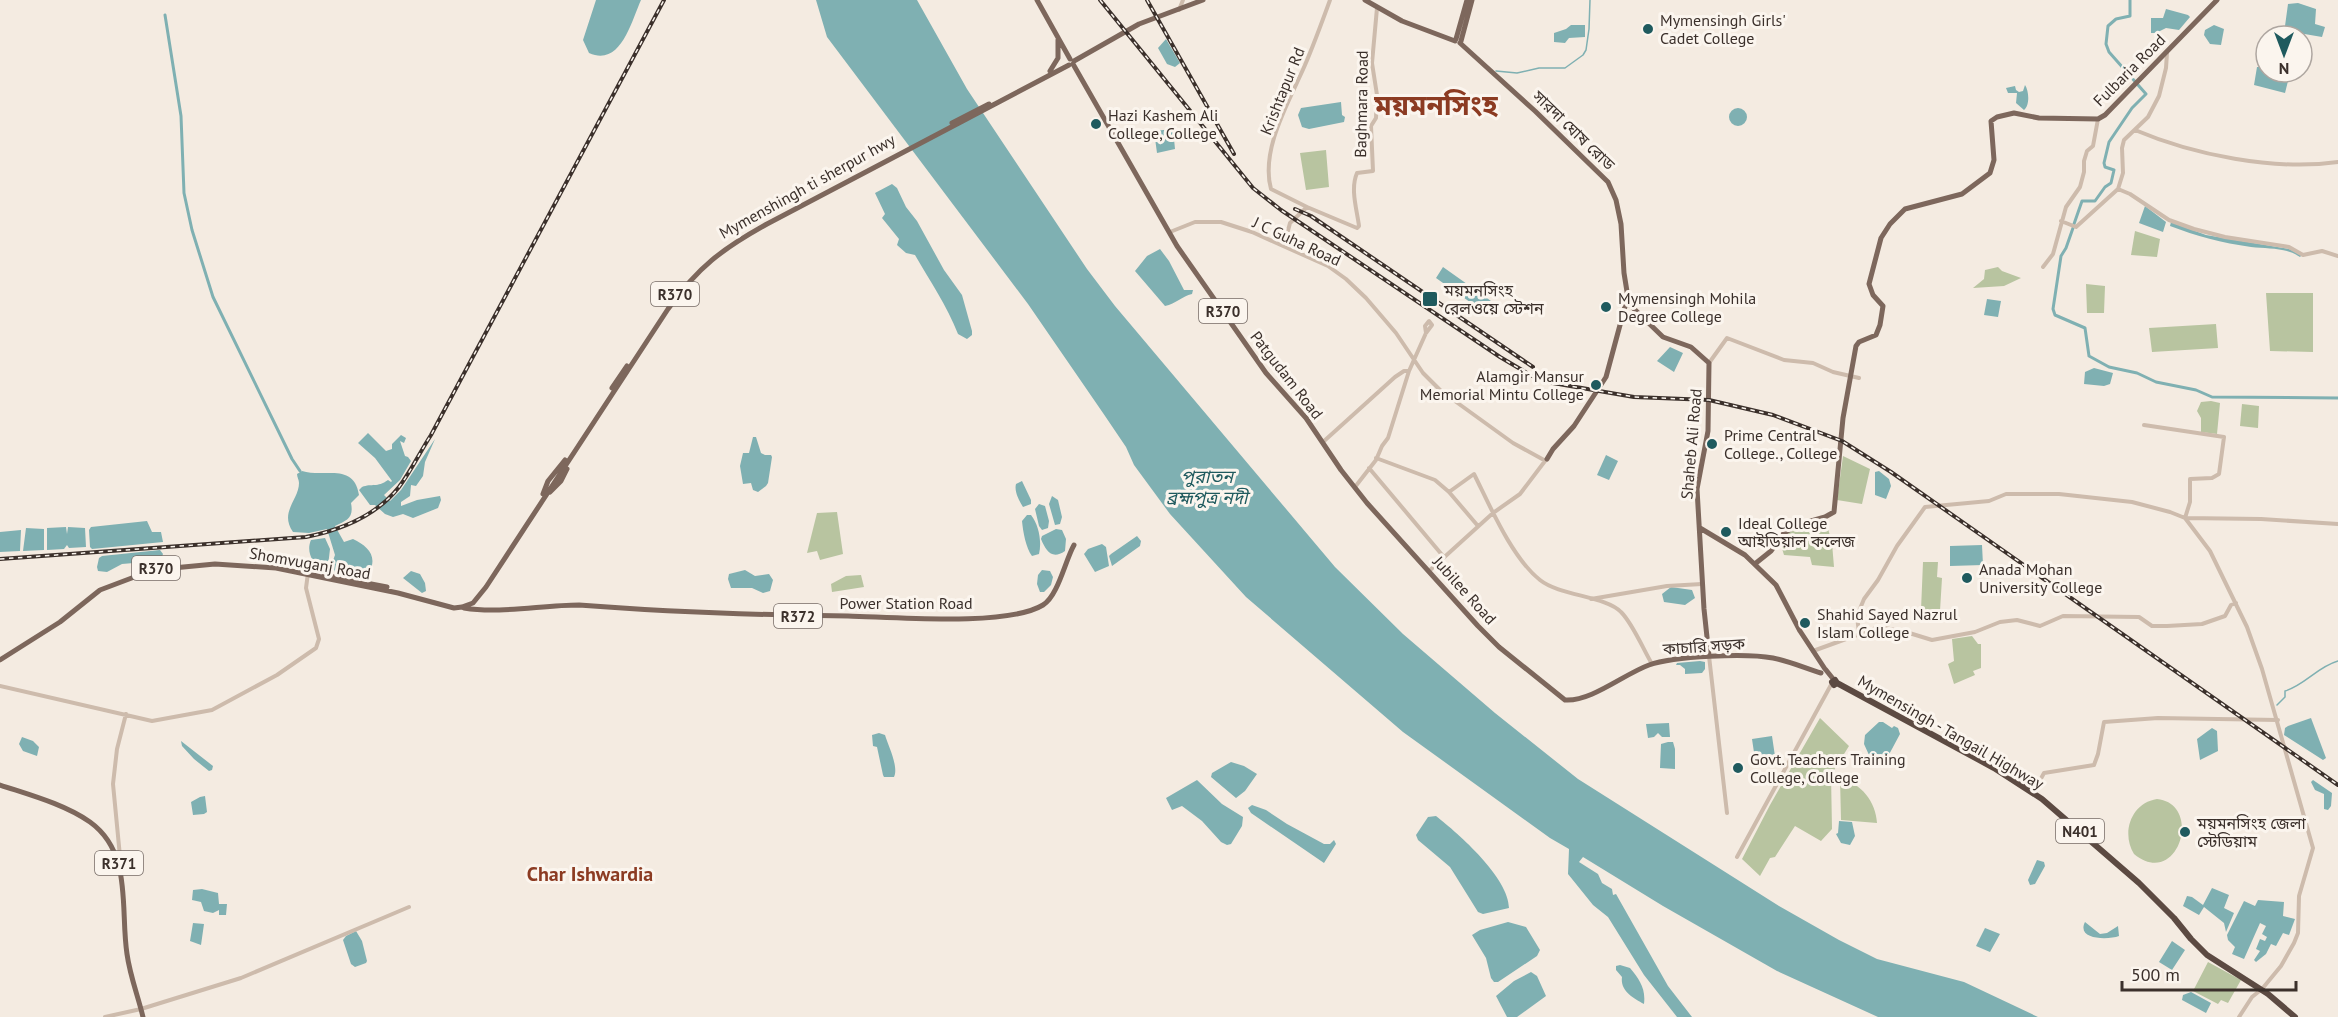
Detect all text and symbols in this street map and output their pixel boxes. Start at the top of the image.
place label: Mymensingh Girls' Cadet College [1660,10,1786,48]
marker: Mymensingh Girls' Cadet College [1641,22,1655,36]
north arrow [2254,24,2314,84]
street label: Fulbaria Road [2089,30,2169,110]
street label: Krishtapur Rd [1255,44,1309,138]
street label: Baghmara Road [1350,50,1372,158]
text: N [2279,59,2289,79]
street label: সারদা ঘোষ রোড [1528,85,1620,175]
district label: ময়মনসিংহ [1373,86,1498,123]
place label: Hazi Kashem Ali College, College [1108,105,1218,143]
marker: Hazi Kashem Ali College, College [1089,117,1103,131]
street label: Mymenshingh ti sherpur hwy [715,129,899,243]
street label: J C Guha Road [1249,211,1344,270]
place label: ময়মনসিংহ রেলওয়ে স্টেশন [1443,280,1544,318]
road number: R370 [651,282,699,306]
place label: Mymensingh Mohila Degree College [1618,288,1756,326]
marker: ময়মনসিংহ রেলওয়ে স্টেশন [1421,290,1439,308]
road number: R370 [1199,299,1247,323]
marker: Mymensingh Mohila Degree College [1599,300,1613,314]
street label: Patgudam Road [1246,327,1328,423]
place label: Alamgir Mansur Memorial Mintu College [1420,366,1585,404]
marker: Alamgir Mansur Memorial Mintu College [1589,378,1603,392]
street label: Shaheb Ali Road [1676,388,1706,500]
place label: Prime Central College., College [1724,425,1837,463]
marker: Prime Central College., College [1705,437,1719,451]
water label: পুরাতন ব্রহ্মপুত্র নদী [1166,465,1251,509]
place label: Ideal College আইডিয়াল কলেজ [1737,513,1855,551]
marker: Ideal College আইডিয়াল কলেজ [1719,525,1733,539]
street label: Shomvuganj Road [248,542,372,584]
street label: Jubilee Road [1428,551,1501,628]
road number: R370 [132,556,180,580]
place label: Anada Mohan University College [1979,559,2102,597]
marker: Anada Mohan University College [1960,571,1974,585]
street label: Power Station Road [839,593,973,613]
road number: R372 [774,604,822,628]
place label: Shahid Sayed Nazrul Islam College [1817,604,1958,642]
marker: Shahid Sayed Nazrul Islam College [1798,616,1812,630]
street label: কাচারি সড়ক [1661,633,1747,659]
street label: Mymensingh - Tangail Highway [1854,670,2048,794]
place label: Govt. Teachers Training College, College [1750,749,1906,787]
marker: Govt. Teachers Training College, College [1731,761,1745,775]
place label: ময়মনসিংহ জেলা স্টেডিয়াম [2196,813,2307,851]
road number: N401 [2056,819,2104,843]
marker: ময়মনসিংহ জেলা স্টেডিয়াম [2178,825,2192,839]
road number: R371 [95,851,143,875]
district label: Char Ishwardia [527,861,653,887]
scale bar [2122,954,2296,992]
text: 500 m [2131,963,2180,986]

